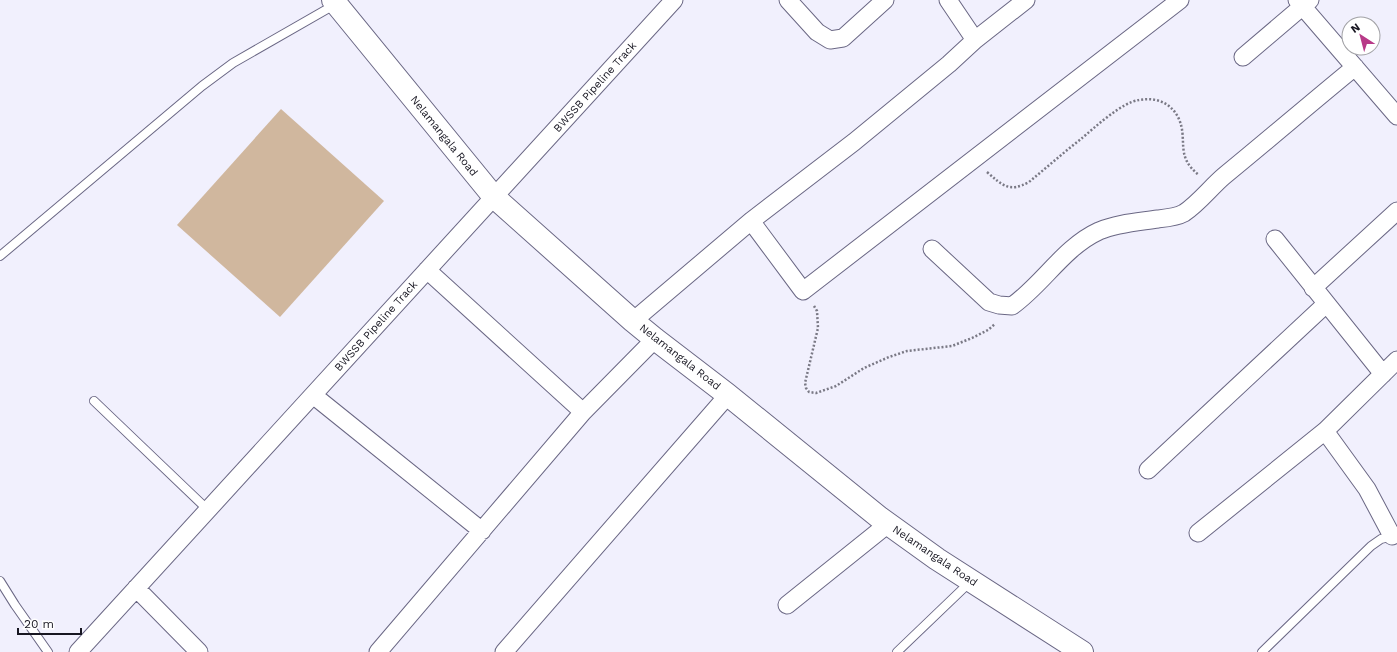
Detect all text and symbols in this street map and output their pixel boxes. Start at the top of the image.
north arrow [1341,16,1381,56]
text: N [1348,21,1363,36]
street label: BWSSB Pipeline Track [551,39,639,135]
street label: Nelamangala Road [408,93,480,179]
street label: BWSSB Pipeline Track [332,278,420,374]
street label: Nelamangala Road [637,321,723,393]
street label: Nelamangala Road [890,523,980,589]
scale bar [18,610,81,636]
text: 20 m [24,617,54,631]

